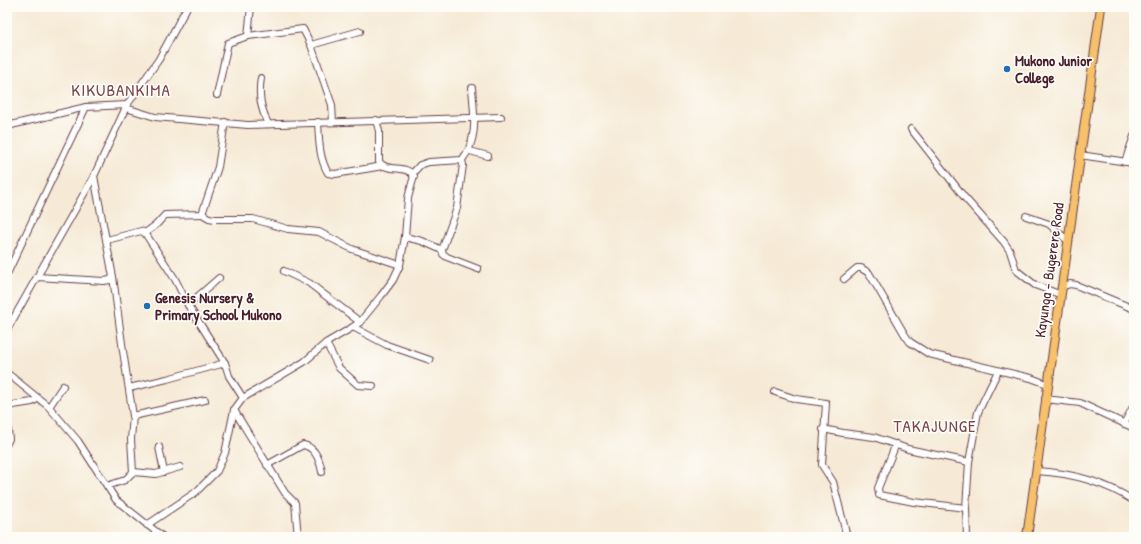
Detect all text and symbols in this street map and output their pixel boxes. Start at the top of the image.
place label: Mukono Junior College [1015,50,1092,89]
marker: Mukono Junior College [1002,64,1012,74]
district label: KIKUBANKIMA [71,78,171,101]
street label: Kayunga - Bugerere Road [1029,201,1069,339]
place label: Genesis Nursery & Primary School Mukono [155,287,282,326]
marker: Genesis Nursery & Primary School Mukono [142,301,152,311]
district label: TAKAJUNGE [894,414,976,437]

